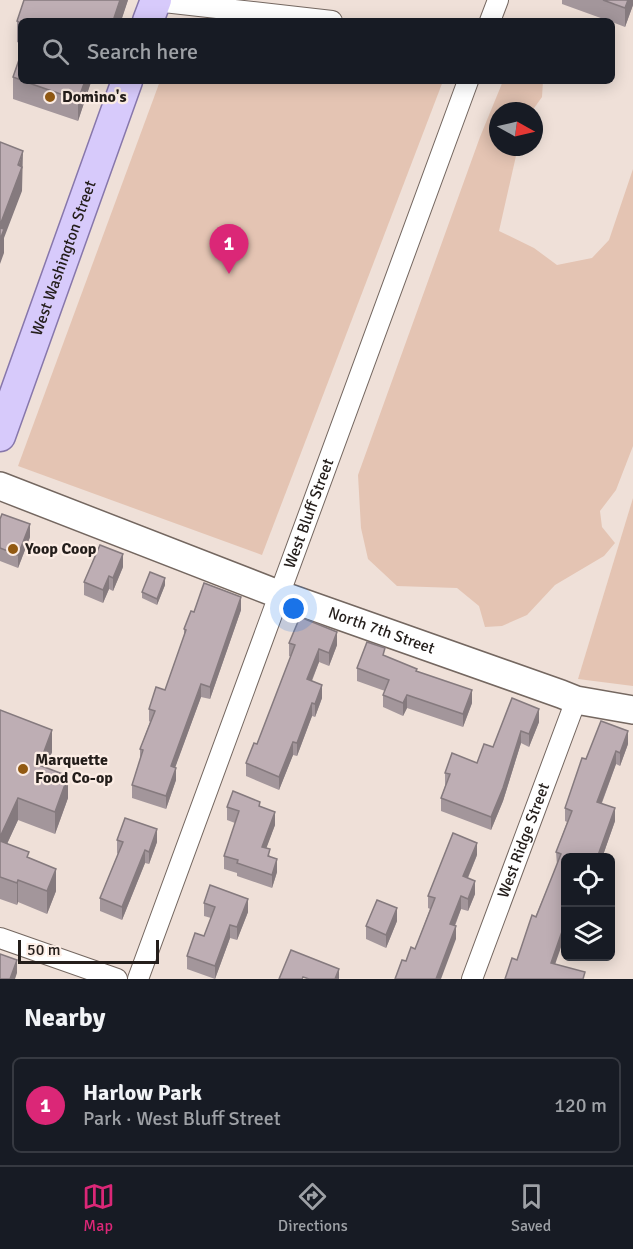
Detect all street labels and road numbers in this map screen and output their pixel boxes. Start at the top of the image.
street label: West Washington Street [27,177,101,338]
street label: West Bluff Street [280,455,339,571]
street label: North 7th Street [326,603,438,659]
street label: West Ridge Street [493,780,554,901]

